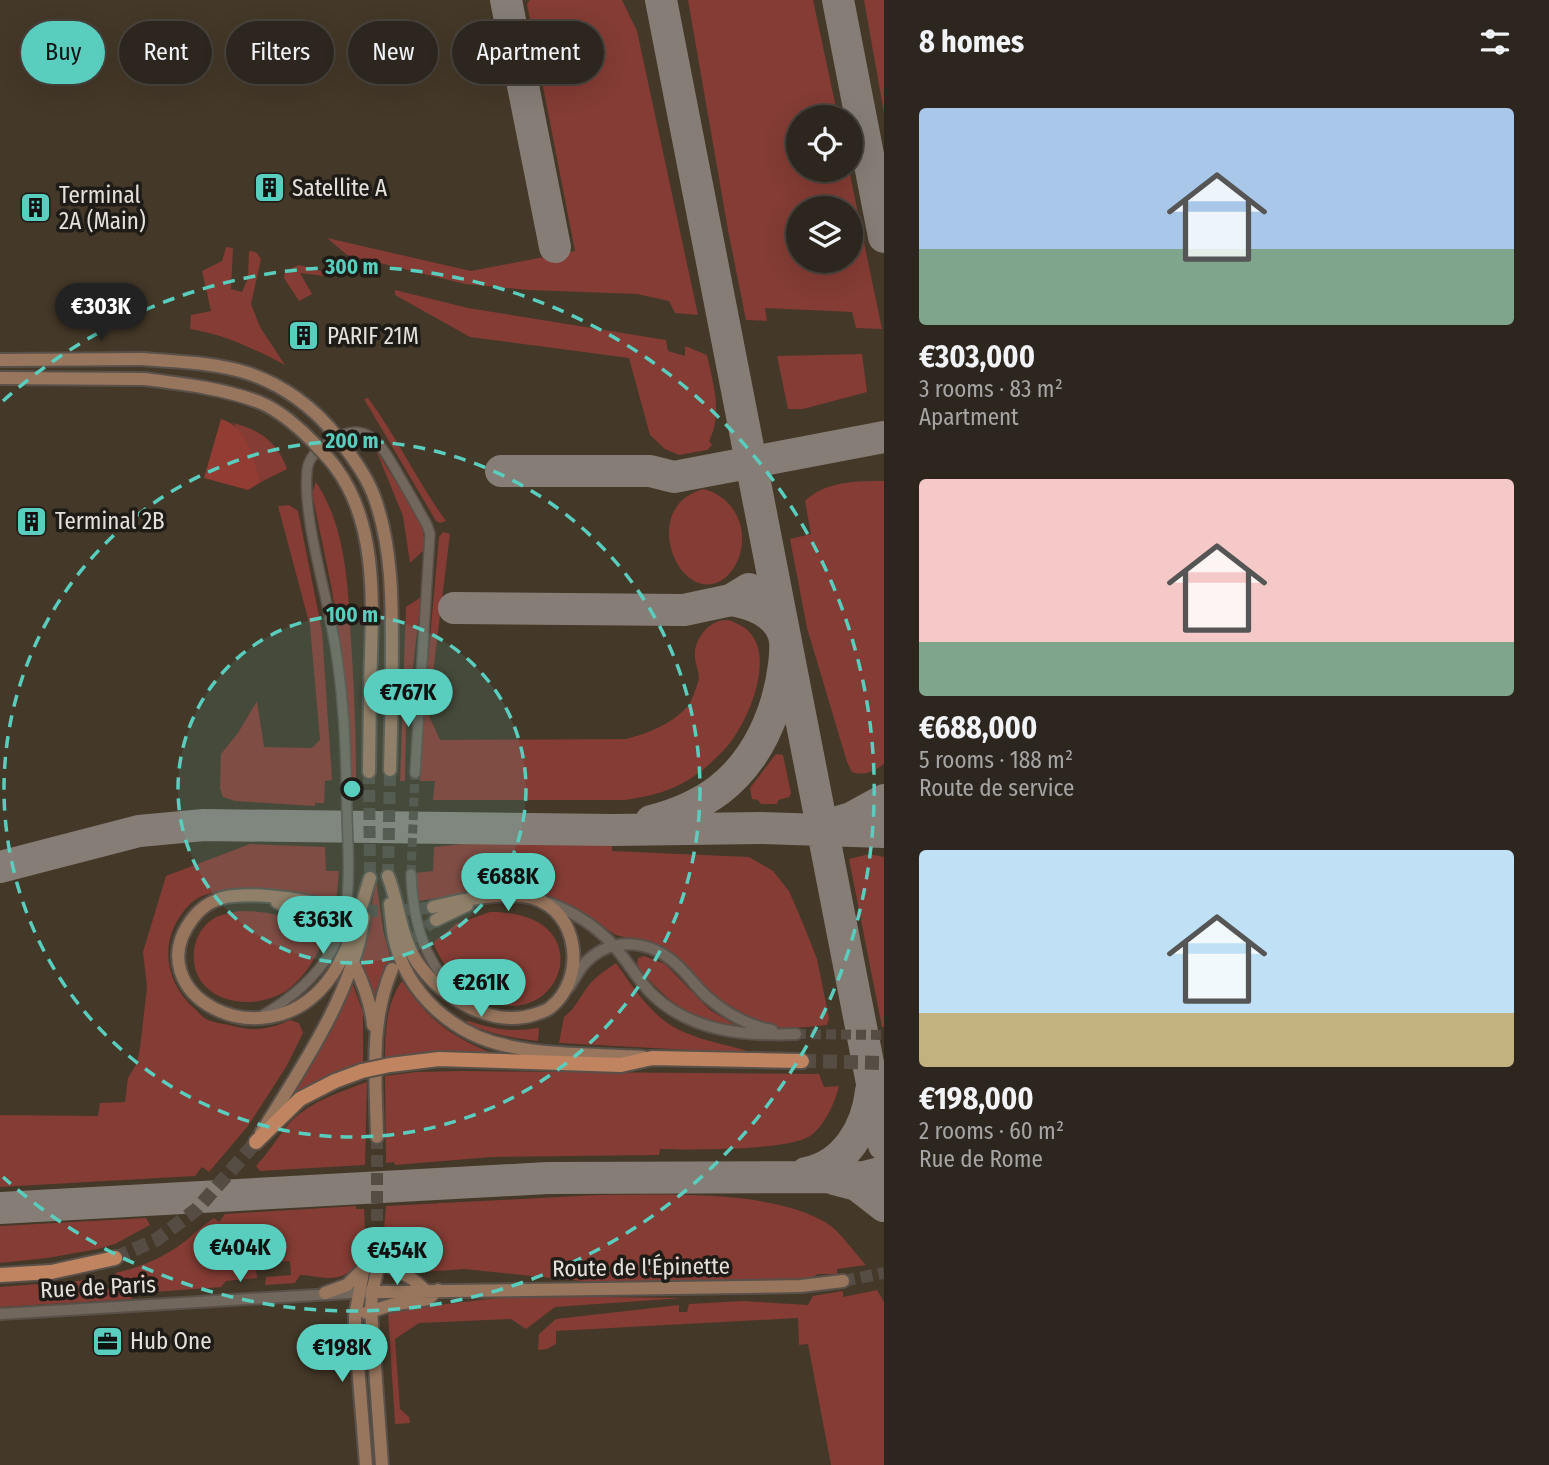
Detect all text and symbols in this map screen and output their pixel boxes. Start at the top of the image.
chip: Buy [21,21,105,84]
chip: Rent [119,21,212,84]
chip: Filters [226,21,334,84]
chip: New [348,21,438,84]
chip: Apartment [452,21,604,84]
icon: filters [1476,23,1514,61]
text: 8 homes [919,24,1024,60]
map controls [786,105,863,273]
button: locate [786,105,863,182]
icon: home [1154,154,1280,280]
building icon: Satellite A [252,171,286,205]
place label: Satellite A [292,174,387,202]
place label: Terminal 2A (Main) [59,181,146,235]
building icon: Terminal 2A (Main) [19,191,53,225]
button: layers [786,196,863,273]
text: 300 m [324,254,379,280]
pin: €303K [52,284,150,343]
text: €303K [71,292,131,320]
building icon: PARIF 21M [287,319,321,353]
place label: PARIF 21M [327,322,419,350]
text: €303,000 [919,339,1035,375]
text: 3 rooms · 83 m² [919,375,1063,403]
text: Apartment [919,403,1019,431]
text: 200 m [324,428,379,454]
building icon: Terminal 2B [15,504,49,538]
place label: Terminal 2B [55,507,165,535]
icon: home [1154,525,1280,651]
text: 100 m [326,602,378,628]
pin: €767K [359,670,457,729]
text: €767K [380,678,436,706]
text: €688,000 [919,710,1037,746]
text: 5 rooms · 188 m² [919,746,1073,774]
text: Route de service [919,774,1074,802]
centre of rings [340,777,364,801]
pin: €688K [459,853,557,913]
text: €688K [477,862,539,890]
icon: home [1154,896,1280,1022]
pin: €363K [274,897,372,956]
text: €363K [293,905,353,933]
pin: €261K [432,960,530,1019]
text: €261K [453,968,509,996]
text: €198,000 [919,1081,1034,1117]
text: 2 rooms · 60 m² [919,1117,1064,1145]
text: Rue de Rome [919,1145,1043,1173]
pin: €404K [191,1224,289,1284]
pin: €454K [348,1228,446,1287]
text: €404K [209,1233,271,1261]
text: €454K [367,1236,427,1264]
street label: Route de l'Épinette [552,1250,730,1283]
street label: Rue de Paris [39,1270,157,1304]
office icon: Hub One [90,1324,124,1358]
pin: €198K [293,1324,391,1384]
place label: Hub One [130,1327,212,1355]
text: €198K [313,1333,371,1361]

